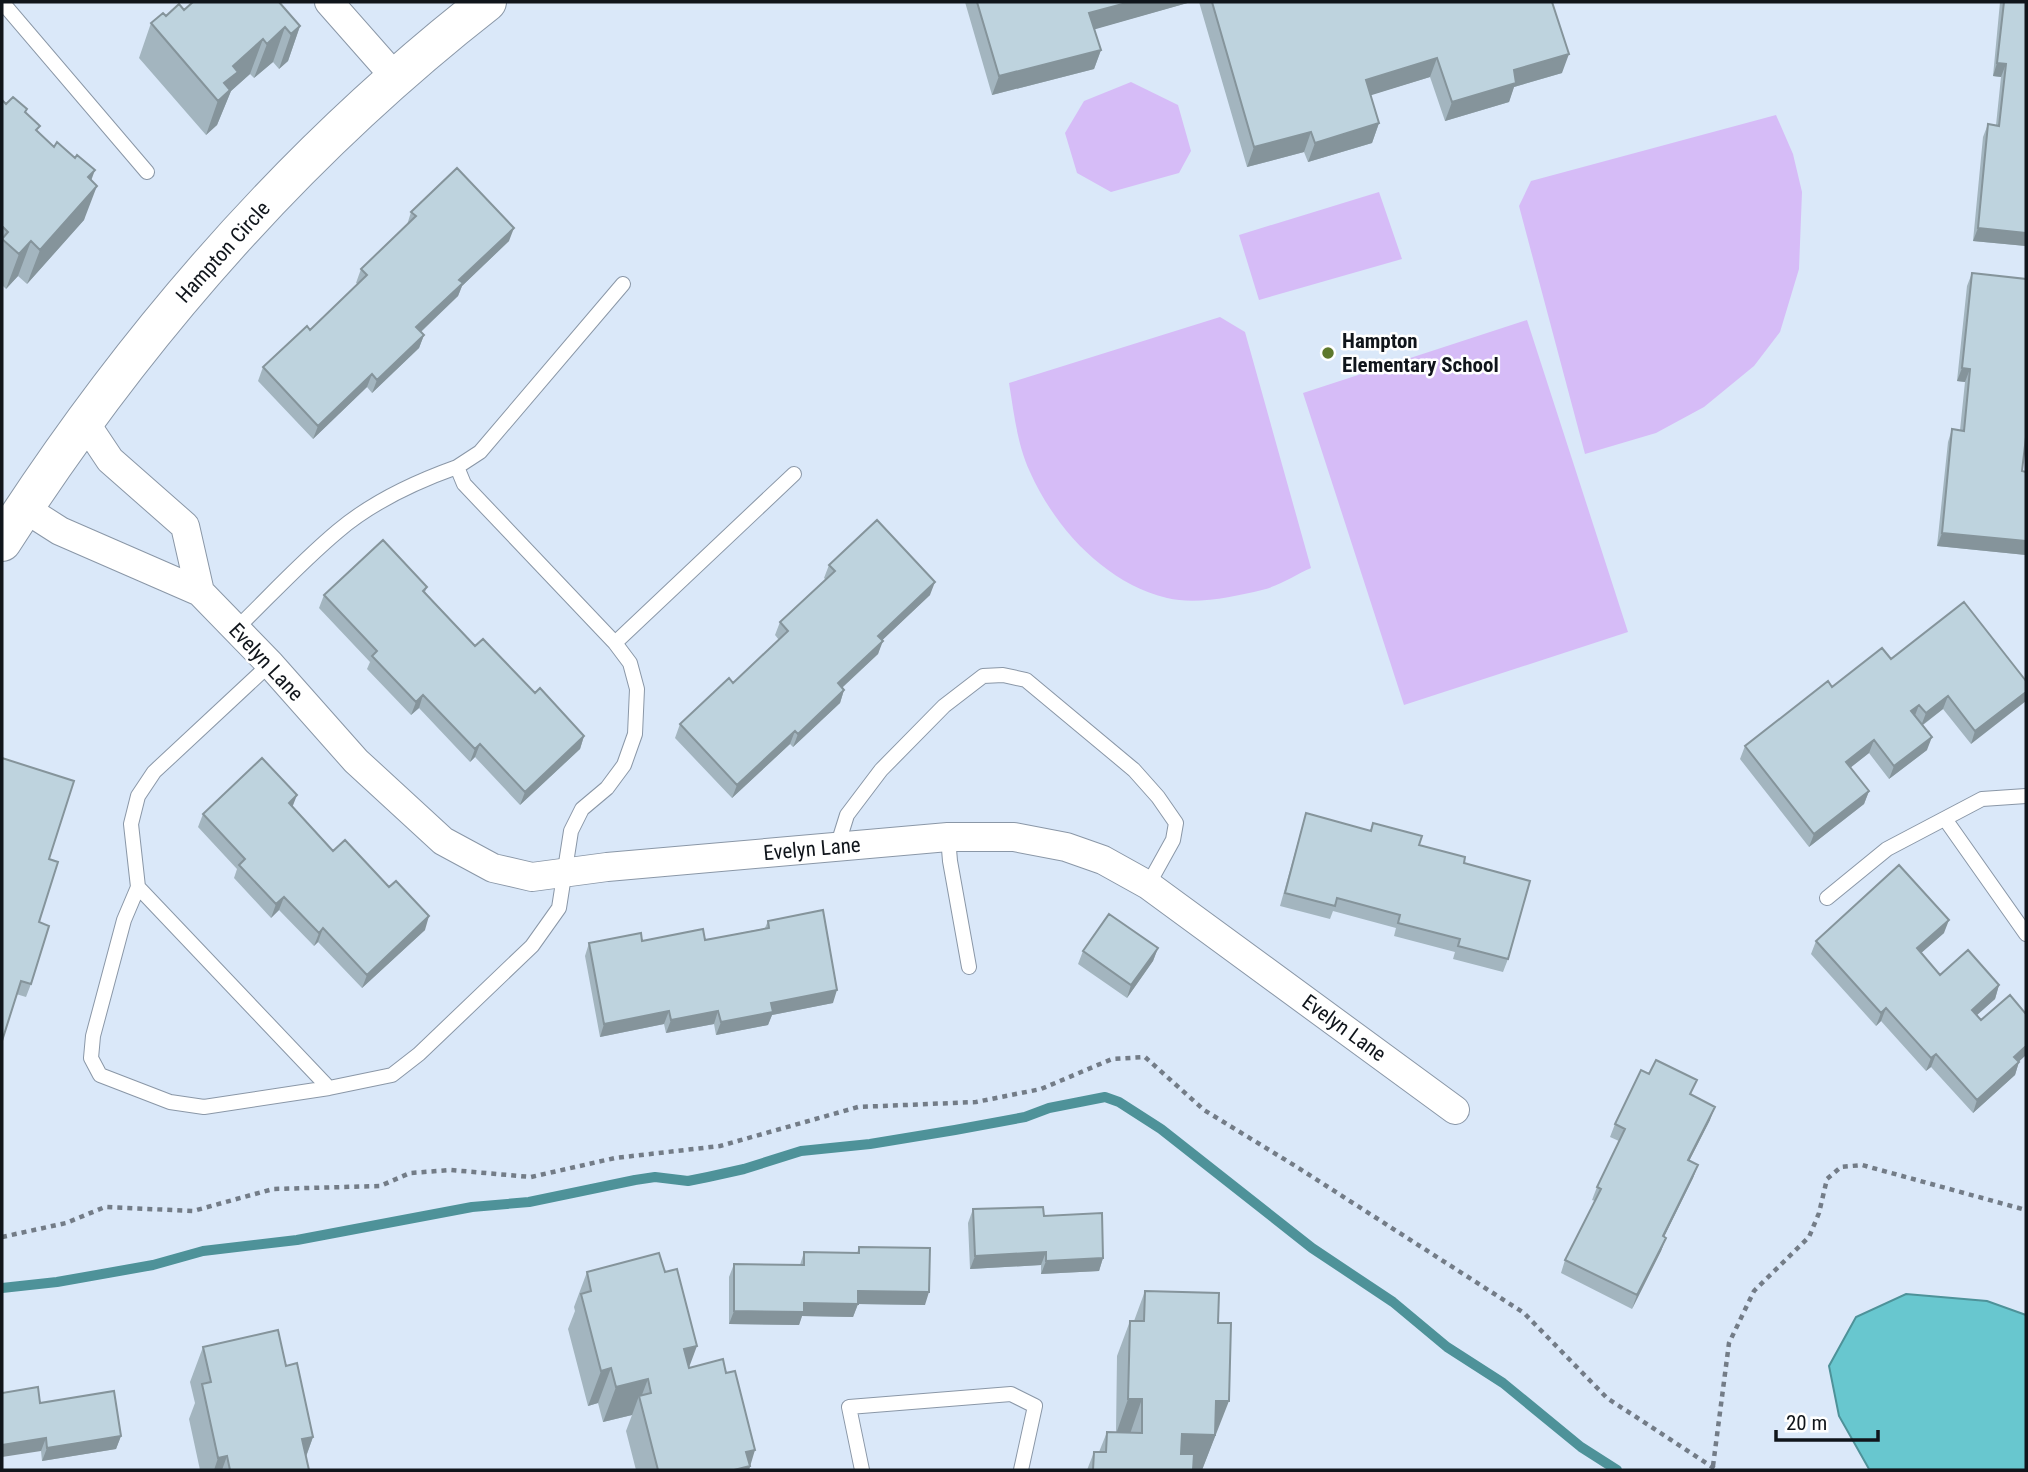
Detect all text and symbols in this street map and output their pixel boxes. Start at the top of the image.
street label: Hampton Circle [171,196,275,308]
place label: Hampton Elementary School [1342,329,1499,377]
marker: Hampton Elementary School [1320,345,1336,361]
street label: Evelyn Lane [224,618,308,706]
street label: Evelyn Lane [762,833,862,865]
street label: Evelyn Lane [1298,990,1391,1066]
scale bar [1776,1398,1878,1442]
text: 20 m [1786,1411,1827,1435]

